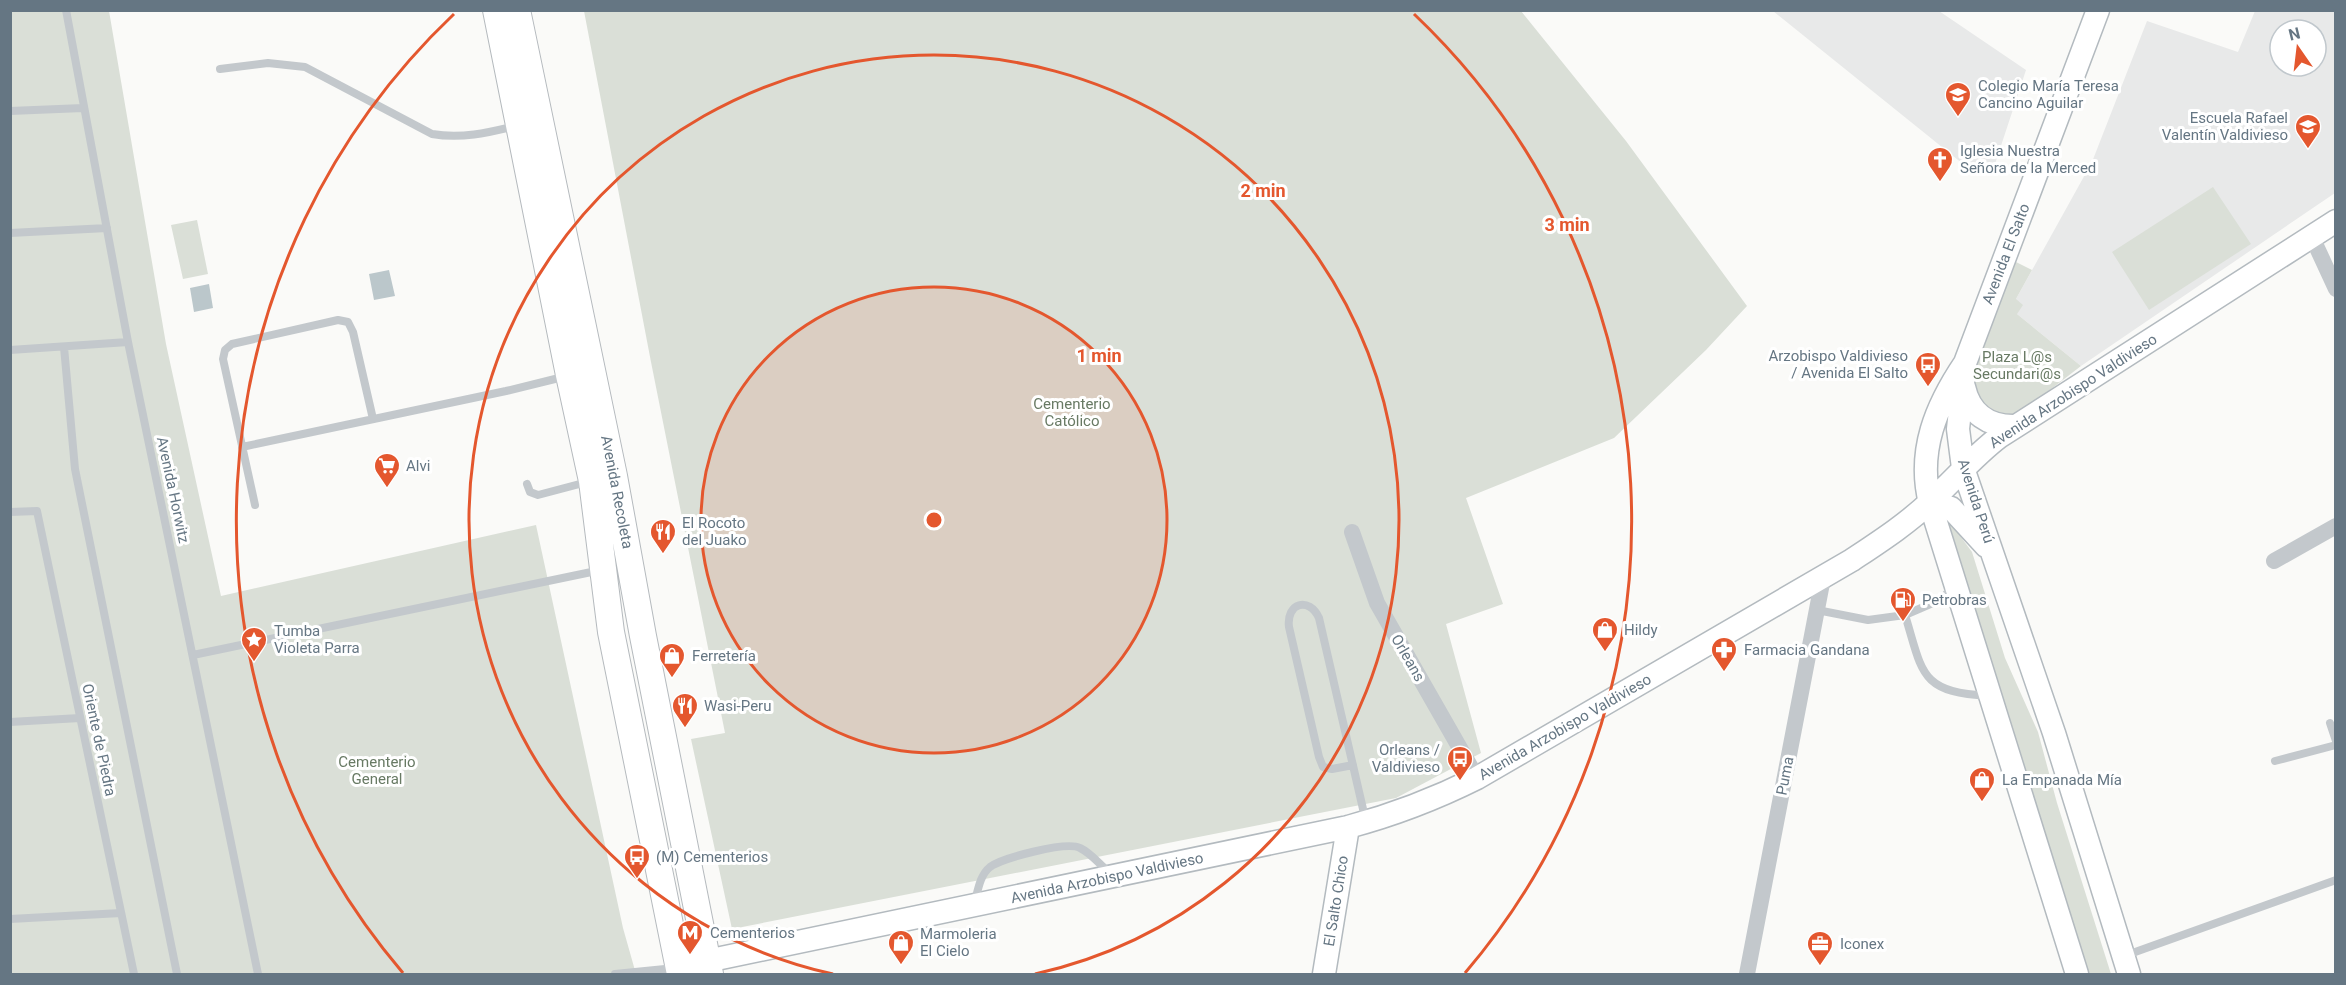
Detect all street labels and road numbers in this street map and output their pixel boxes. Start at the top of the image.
street label: Avenida El Salto [1978,201,2034,307]
street label: Avenida Arzobispo Valdivieso [1986,330,2160,452]
street label: Avenida Recoleta [597,434,637,550]
street label: Avenida Horwitz [153,435,193,545]
street label: Avenida Perú [1954,457,1998,545]
street label: Orleans [1387,631,1429,685]
street label: Avenida Arzobispo Valdivieso [1475,670,1655,784]
street label: Oriente de Piedra [78,682,120,798]
street label: Puma [1772,755,1798,797]
street label: Avenida Arzobispo Valdivieso [1009,849,1205,907]
street label: El Salto Chico [1320,854,1352,948]

